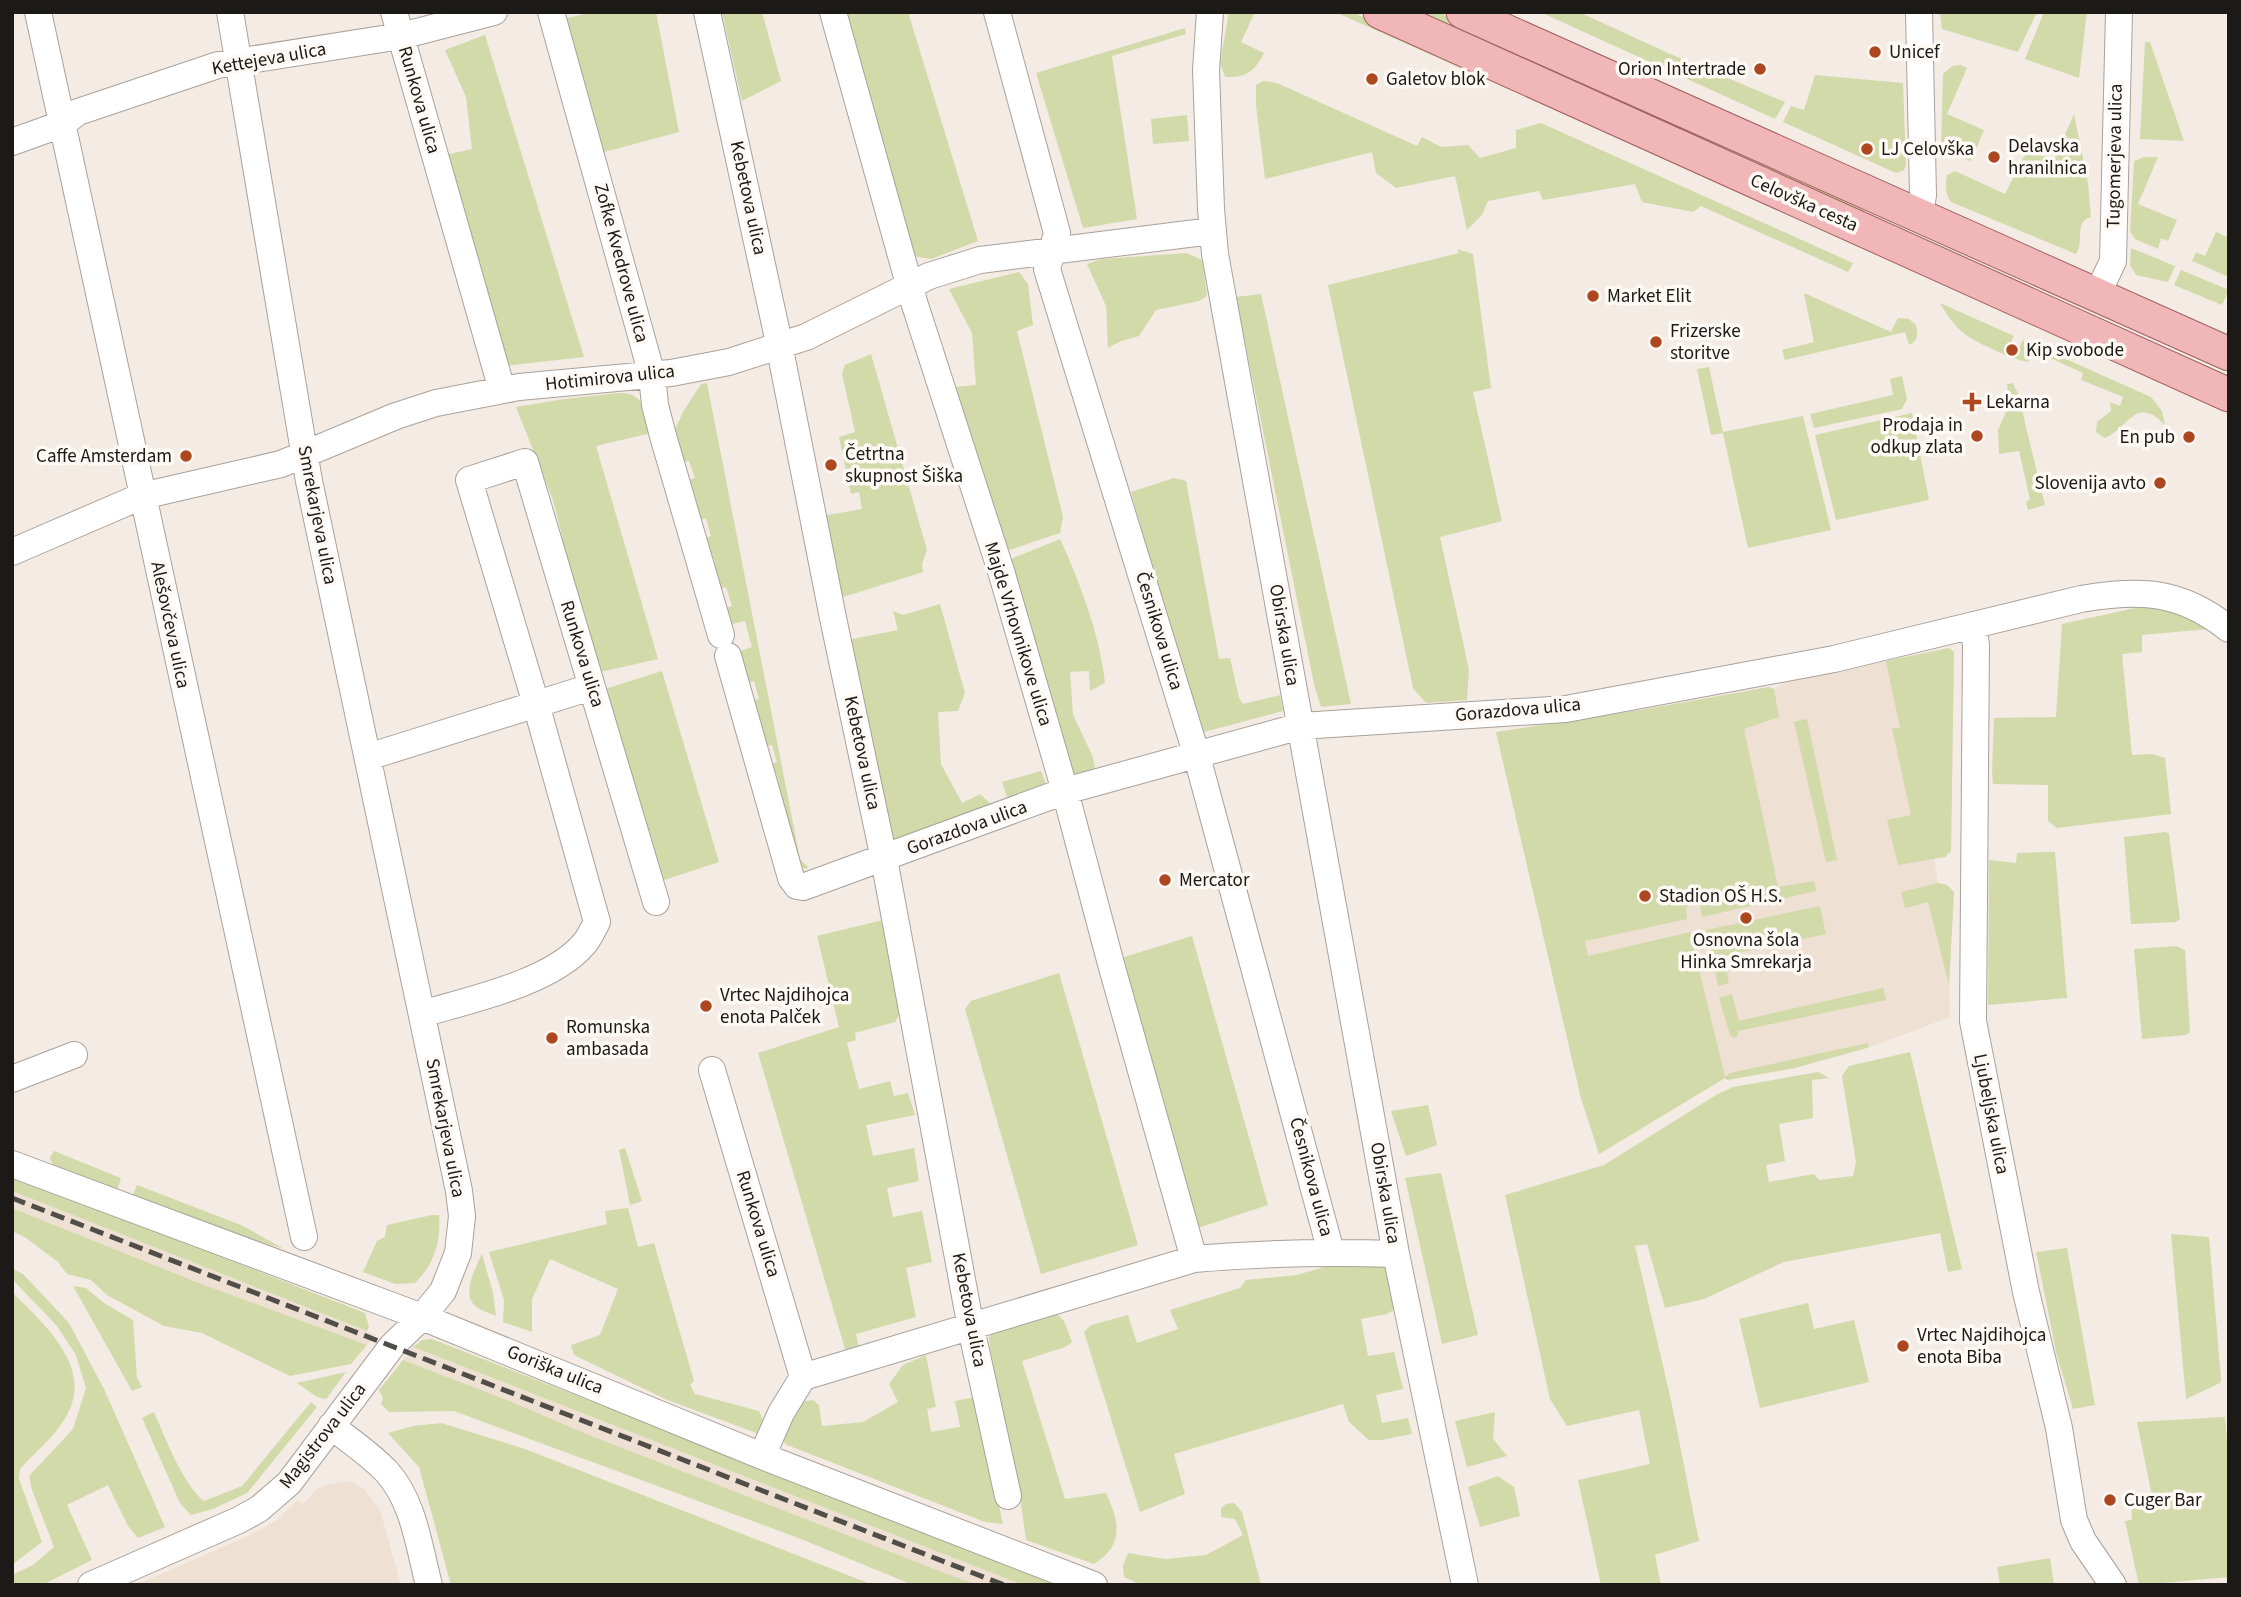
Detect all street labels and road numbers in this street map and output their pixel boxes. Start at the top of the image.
street label: Kettejeva ulica [210,36,328,82]
street label: Runkova ulica [391,43,447,157]
street label: Tugomerjeva ulica [2100,83,2130,229]
street label: Kebetova ulica [723,138,773,258]
street label: Celovška cesta [1746,167,1862,239]
street label: Zofke Kvedrove ulica [587,180,655,346]
street label: Hotimirova ulica [544,358,676,398]
street label: Smrekarjeva ulica [290,443,344,587]
street label: Majde Vrhovnikove ulica [977,538,1059,730]
street label: Alešovčeva ulica [143,559,197,691]
street label: Česnikova ulica [1128,569,1190,693]
street label: Obirska ulica [1262,582,1306,688]
street label: Runkova ulica [553,597,611,711]
street label: Gorazdova ulica [1454,691,1582,729]
street label: Kebetova ulica [837,693,887,813]
street label: Gorazdova ulica [903,794,1031,862]
street label: Ljubeljska ulica [1966,1051,2016,1177]
street label: Smrekarjeva ulica [418,1056,472,1200]
street label: Česnikova ulica [1282,1114,1340,1240]
street label: Obirska ulica [1363,1140,1407,1246]
street label: Runkova ulica [729,1167,787,1281]
street label: Kebetova ulica [945,1250,993,1370]
street label: Goriška ulica [503,1338,607,1402]
street label: Magistrova ulica [273,1377,373,1495]

